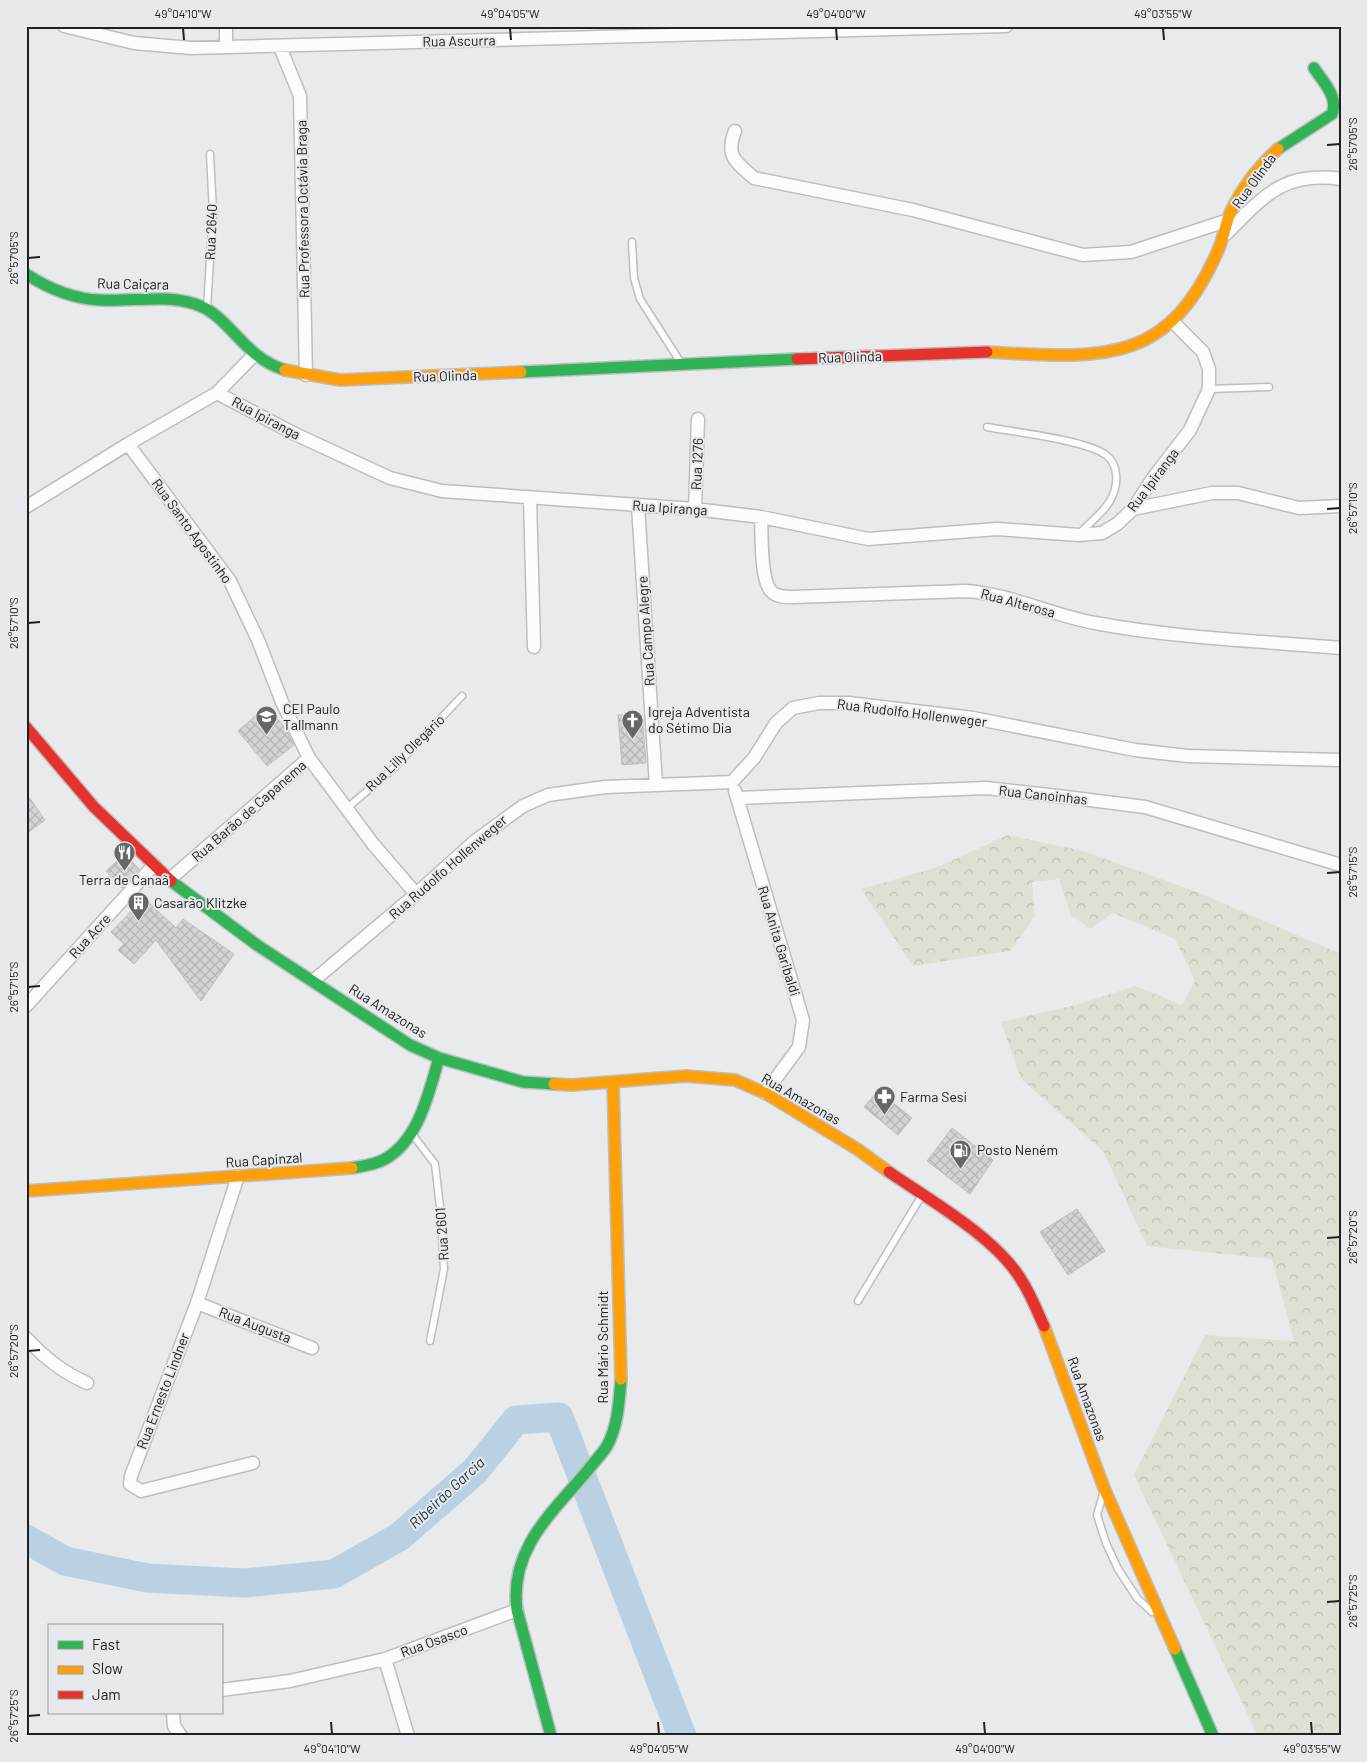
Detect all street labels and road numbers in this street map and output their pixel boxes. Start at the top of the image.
street label: Rua Ascurra [422,31,496,50]
street label: Rua Professora Octávia Braga [292,120,313,298]
street label: Rua Olinda [1228,150,1279,212]
street label: Rua 2640 [201,204,220,260]
street label: Rua Caiçara [97,274,169,293]
street label: Rua Olinda [818,347,882,366]
street label: Rua Olinda [413,366,477,385]
street label: Rua Ipiranga [229,392,304,443]
street label: Rua 1276 [687,438,706,490]
street label: Rua Ipiranga [1123,444,1182,515]
street label: Rua Santo Agostinho [149,475,236,586]
street label: Rua Ipiranga [632,496,708,519]
street label: Rua Campo Alegre [633,575,658,687]
street label: Rua Alterosa [979,584,1057,621]
street label: Rua Rudolfo Hollenweger [836,695,988,730]
street label: Rua Lilly Olegário [361,711,448,795]
street label: Rua Barão de Capanema [188,756,309,865]
street label: Rua Canoinhas [998,781,1089,808]
street label: Rua Rudolfo Hollenweger [385,811,510,923]
street label: Rua Anita Garibaldi [755,884,804,998]
street label: Rua Acre [65,910,114,961]
street label: Rua Amazonas [346,980,431,1041]
street label: Rua Amazonas [759,1069,844,1128]
street label: Rua Capinzal [225,1148,303,1171]
street label: Rua 2601 [431,1207,452,1261]
street label: Rua Mário Schmidt [594,1290,611,1404]
street label: Rua Augusta [217,1303,294,1346]
street label: Rua Ernesto Lindner [133,1330,193,1451]
street label: Rua Amazonas [1064,1354,1111,1444]
street label: Rua Osasco [398,1621,470,1661]

